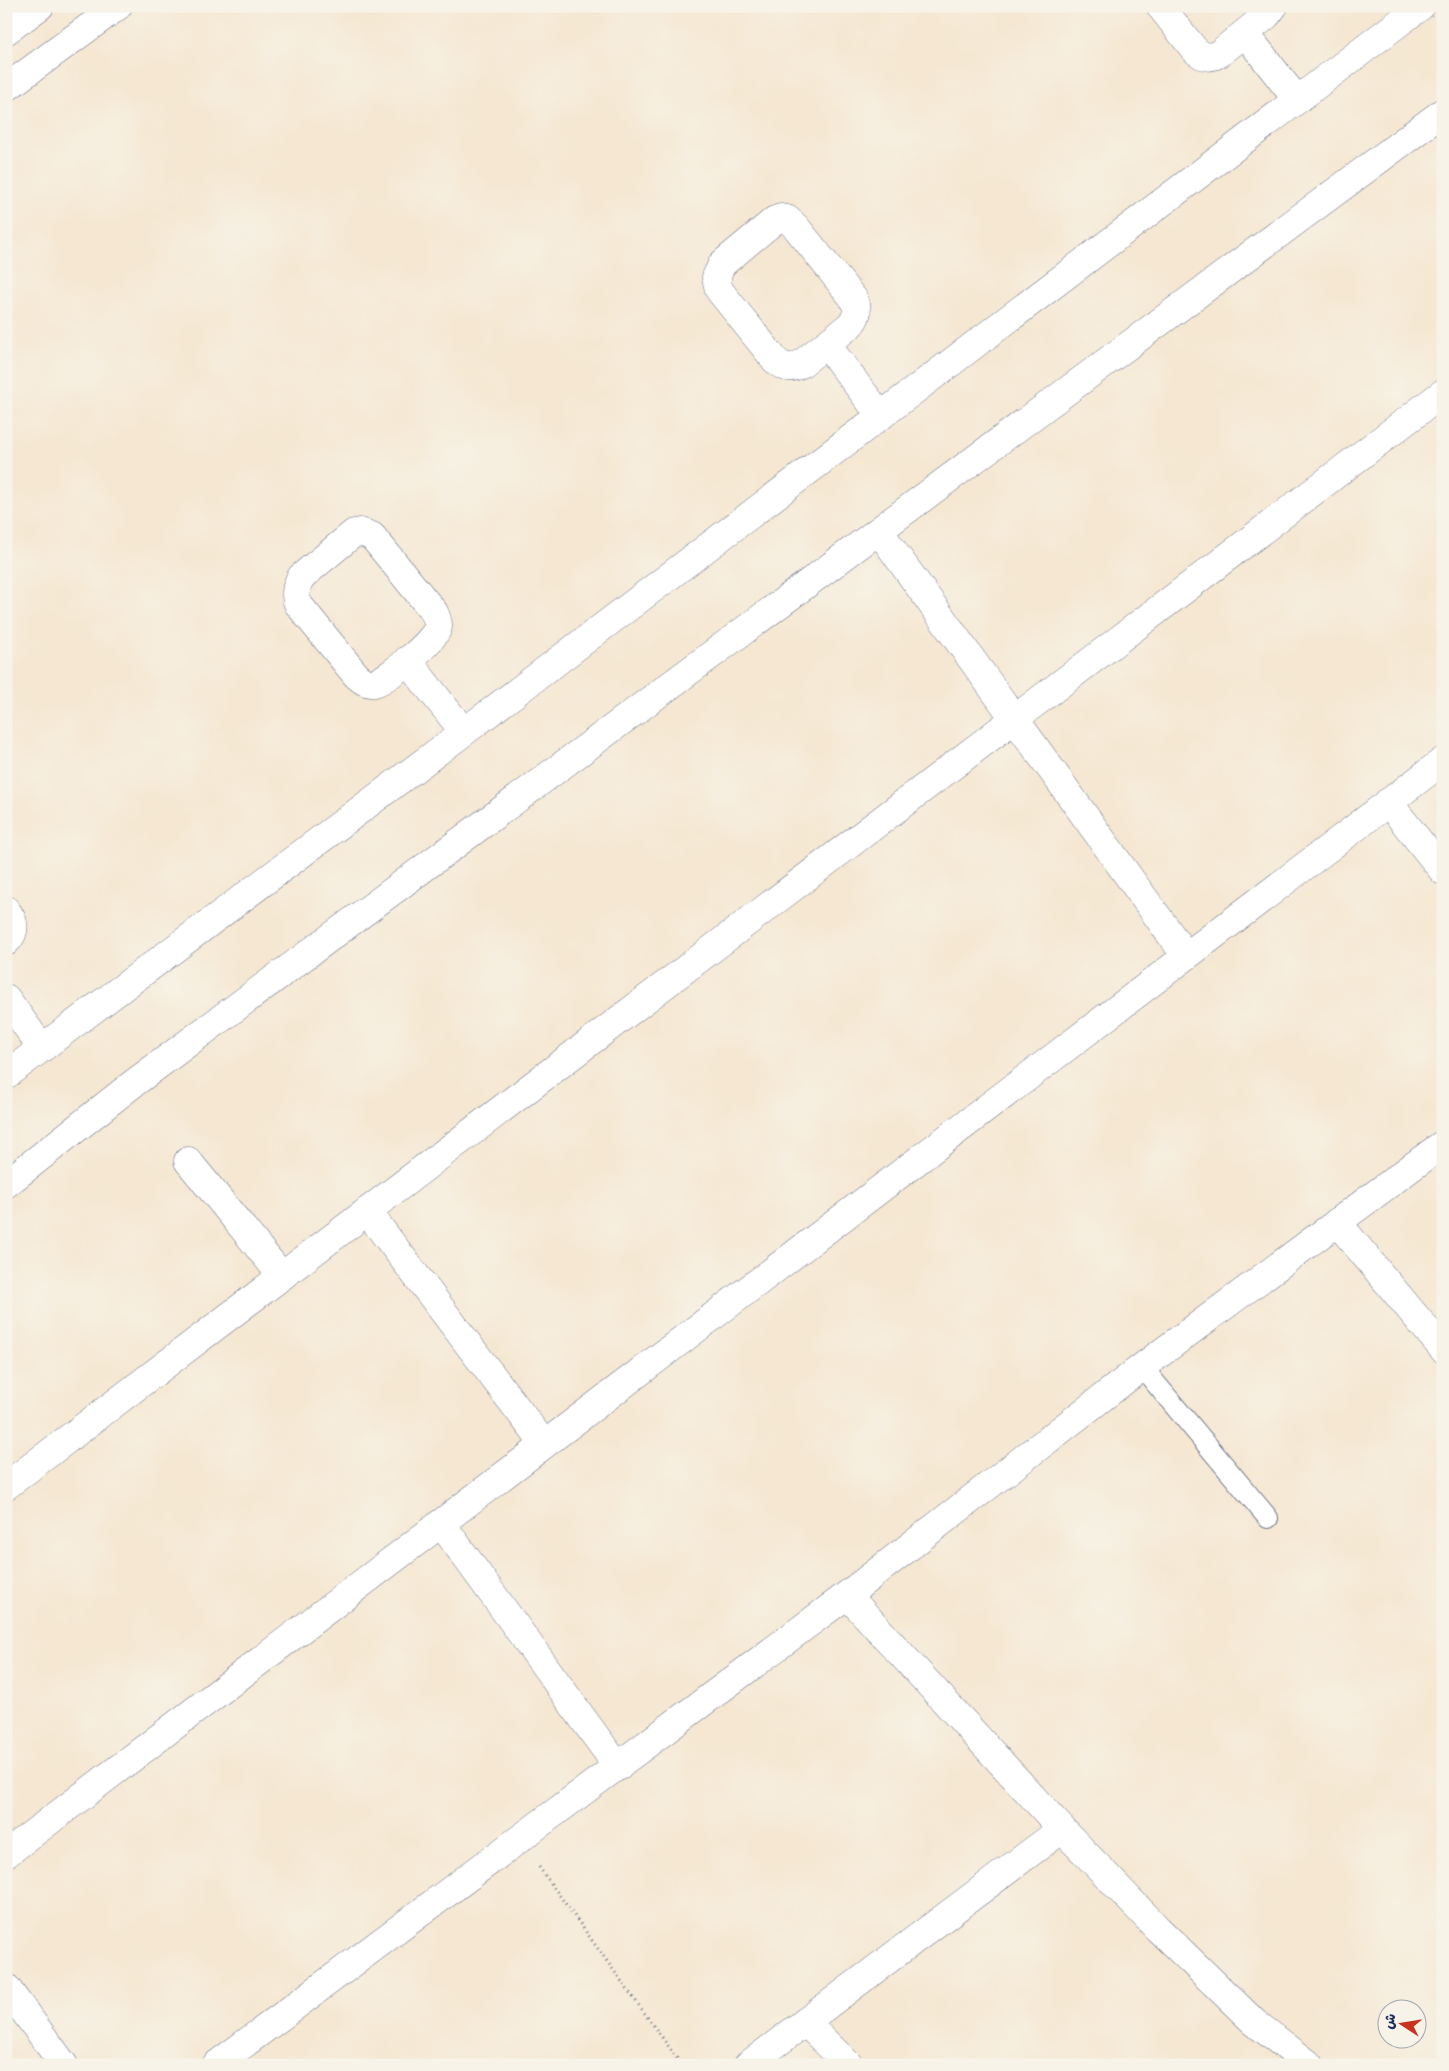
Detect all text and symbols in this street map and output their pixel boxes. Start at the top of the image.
north arrow [1376,1998,1426,2048]
text: ش [1378,2012,1400,2031]

